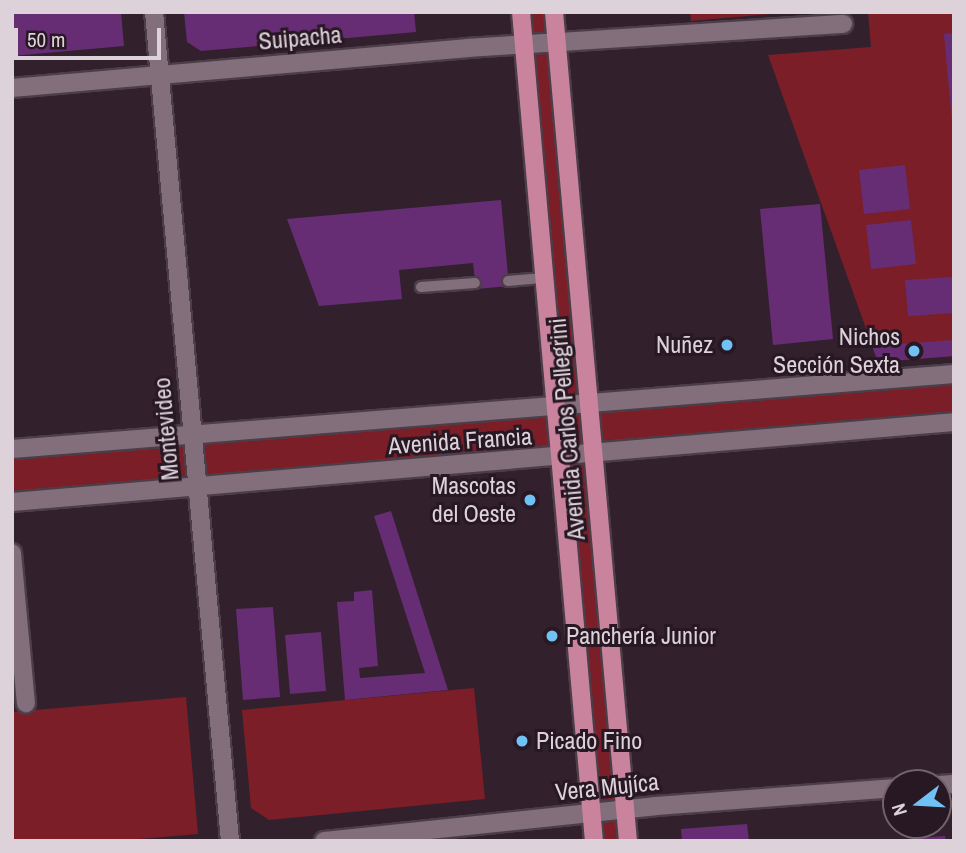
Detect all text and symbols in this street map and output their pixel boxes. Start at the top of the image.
scale bar [18,14,164,58]
street label: Suipacha [257,20,343,56]
text: 50 m [27,25,65,54]
street label: Avenida Carlos Pellegrini [543,317,591,541]
place label: Nichos Sección Sexta [773,323,900,379]
place label: Nuñez [656,331,713,359]
marker: Nuñez [719,337,735,353]
marker: Nichos Sección Sexta [906,343,922,359]
street label: Montevideo [147,377,185,481]
street label: Avenida Francia [387,422,533,460]
place label: Mascotas del Oeste [432,472,516,528]
marker: Mascotas del Oeste [522,492,538,508]
place label: Panchería Junior [566,622,716,650]
marker: Panchería Junior [544,628,560,644]
place label: Picado Fino [536,727,642,755]
marker: Picado Fino [514,733,530,749]
street label: Vera Mujíca [554,767,660,807]
north arrow [882,769,952,839]
text: N [885,800,913,819]

